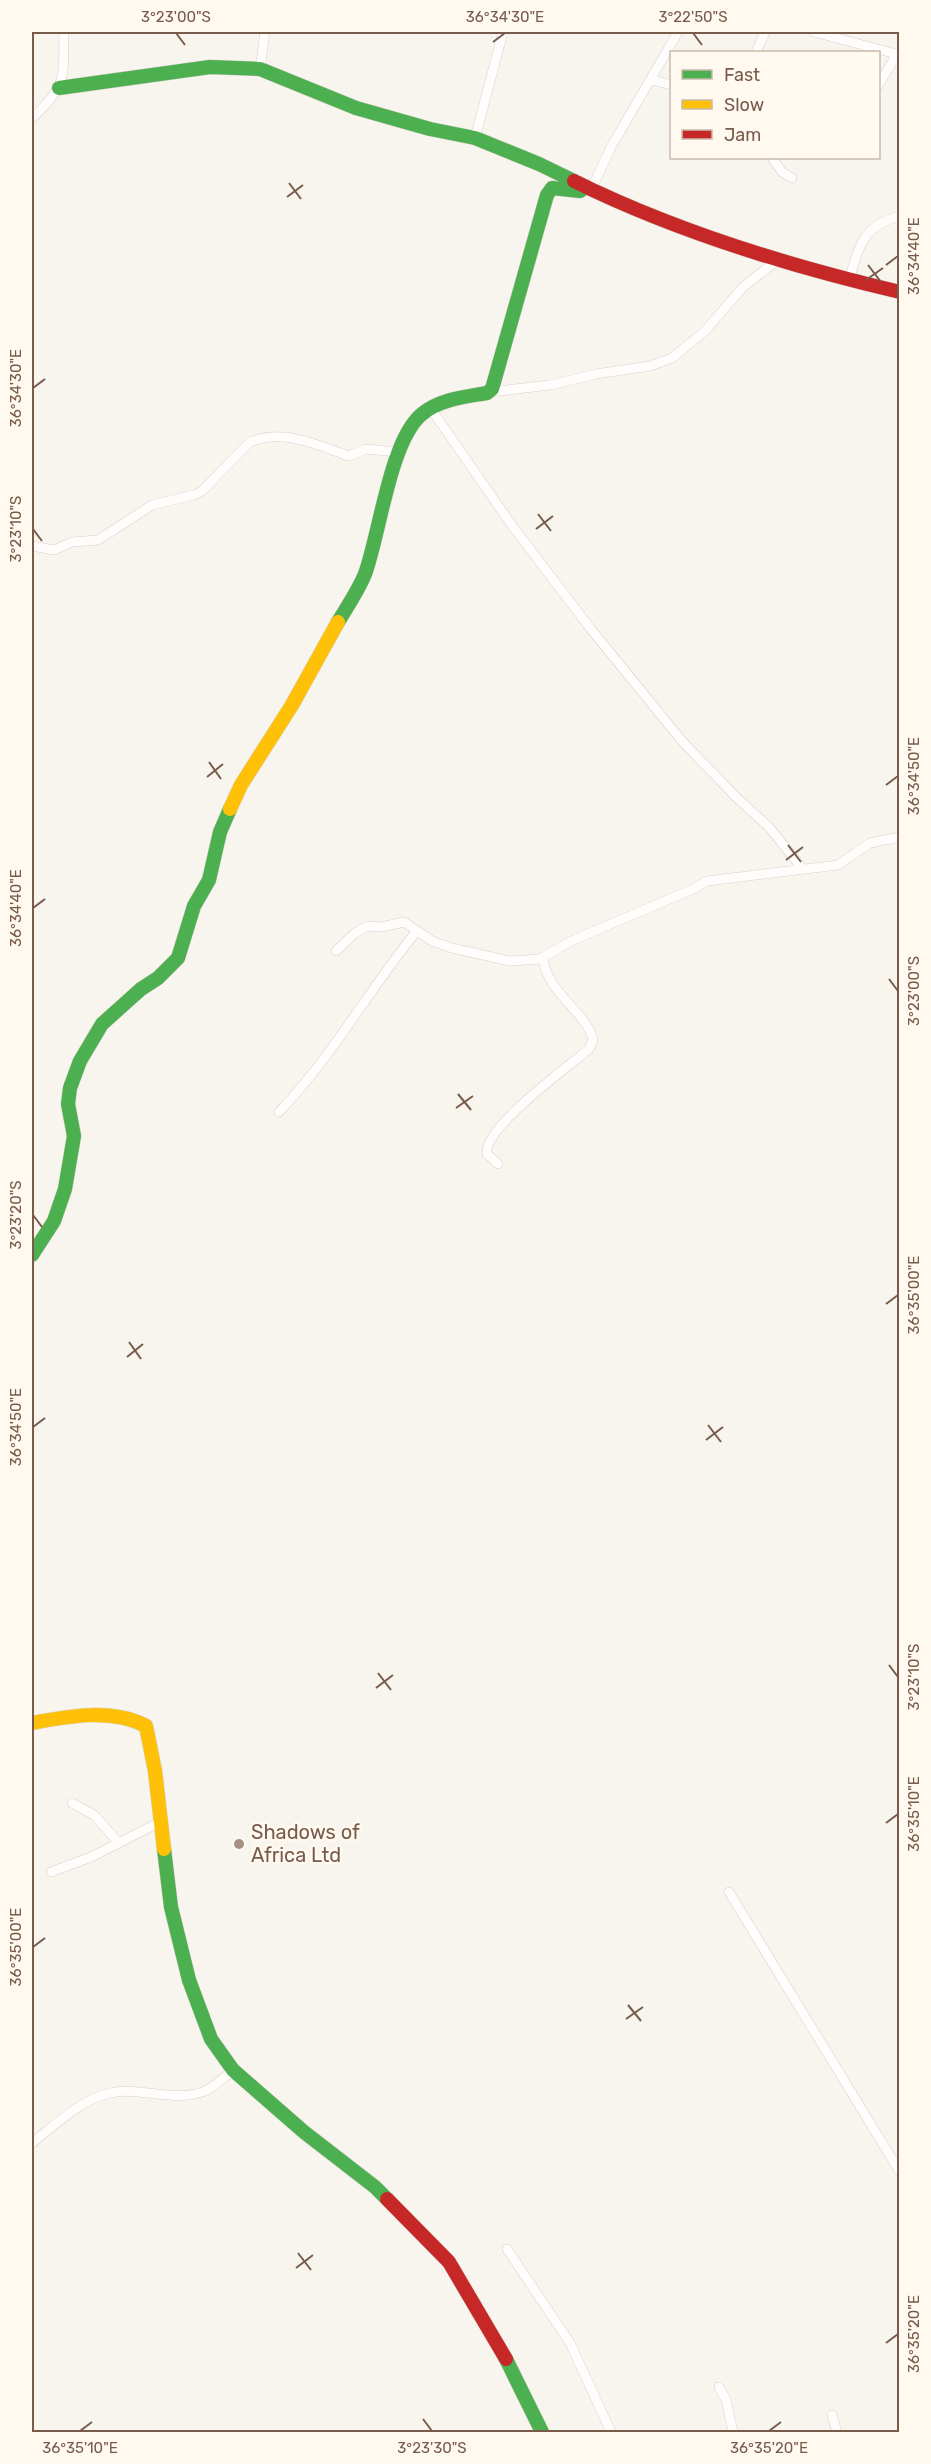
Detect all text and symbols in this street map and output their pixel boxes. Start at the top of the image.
text: 3°23'00"S [141,8,211,26]
text: 36°34'30"E [466,8,544,26]
text: 3°22'50"S [658,8,728,26]
legend [670,51,880,159]
text: Fast [724,64,760,86]
text: Slow [724,94,764,116]
text: Jam [724,124,761,146]
text: 36°34'40"E [905,217,923,295]
text: 36°34'30"E [7,349,25,427]
text: 3°23'10"S [7,496,25,562]
text: 36°34'50"E [905,737,923,815]
text: 36°34'40"E [7,869,25,947]
text: 3°23'00"S [905,956,923,1026]
text: 3°23'20"S [7,1180,25,1250]
text: 36°35'00"E [905,1256,923,1334]
text: 36°34'50"E [7,1388,25,1466]
text: 3°23'10"S [905,1644,923,1710]
text: 36°35'10"E [905,1776,923,1852]
place label: Shadows of Africa Ltd [251,1820,360,1867]
marker: Shadows of Africa Ltd [232,1837,246,1851]
text: 36°35'00"E [7,1908,25,1986]
text: 36°35'20"E [905,2295,923,2373]
text: 36°35'10"E [42,2439,118,2457]
text: 3°23'30"S [397,2439,467,2457]
text: 36°35'20"E [730,2439,808,2457]

